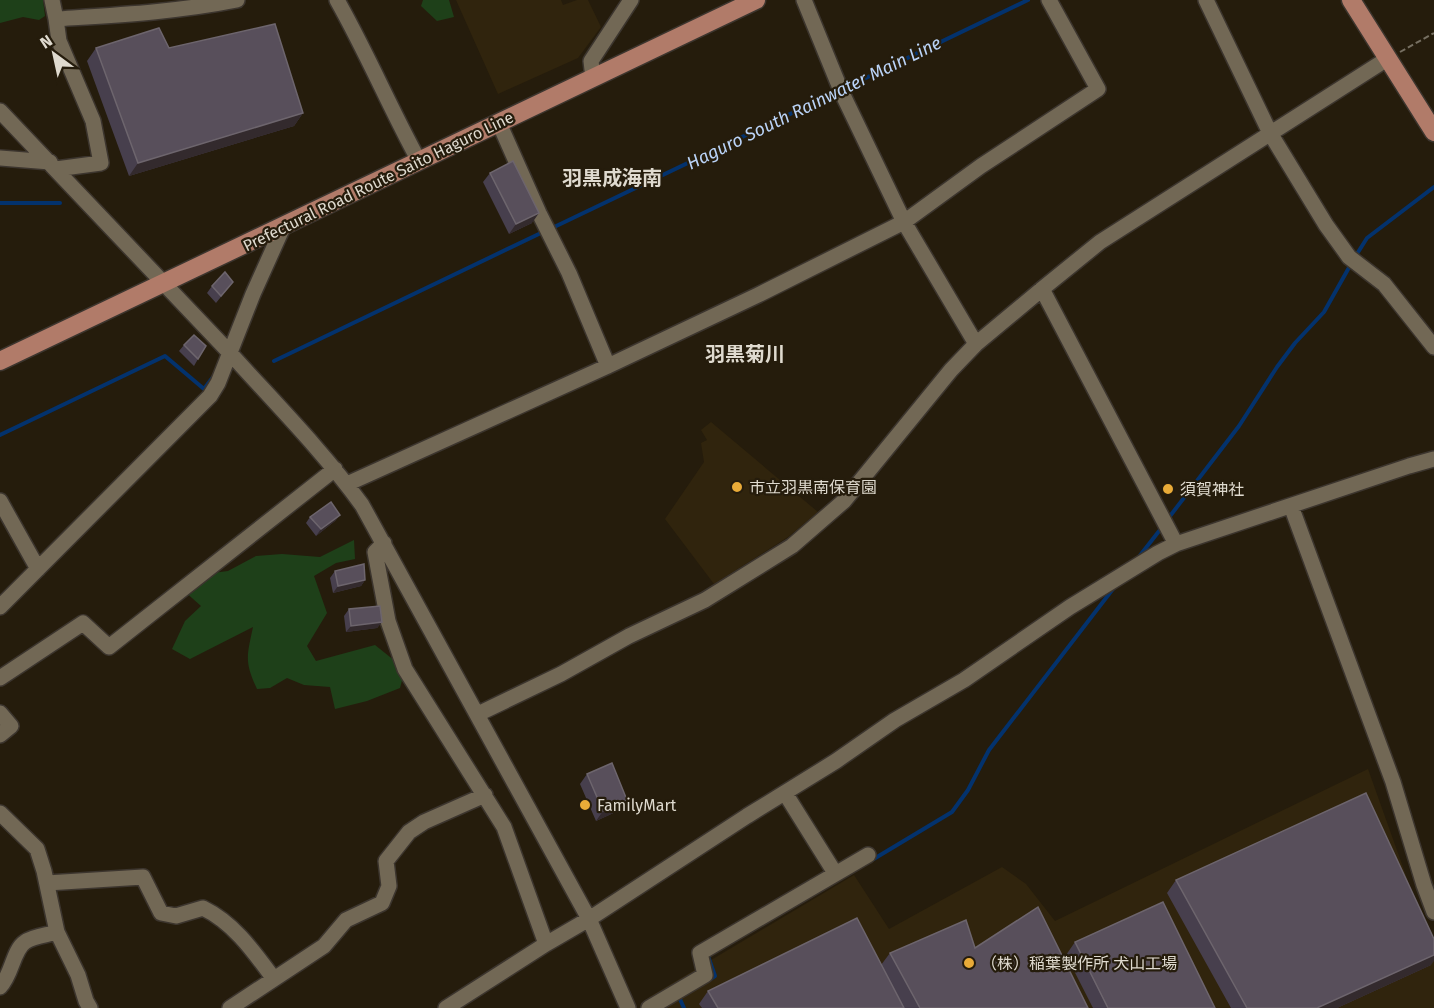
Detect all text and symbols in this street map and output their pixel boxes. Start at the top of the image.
north arrow [24,24,84,84]
text: N [36,31,56,53]
water label: Haguro South Rainwater Main Line [683,32,945,174]
street label: Prefectural Road Route Saito Haguro Line [240,107,517,255]
district label: 羽黒成海南 [562,166,662,190]
district label: 羽黒菊川 [705,342,785,366]
place label: 市立羽黒南保育園 [749,478,877,497]
marker: 市立羽黒南保育園 [730,480,744,494]
place label: 須賀神社 [1180,480,1244,499]
marker: 須賀神社 [1161,482,1175,496]
place label: FamilyMart [597,796,677,815]
marker: FamilyMart [578,798,592,812]
place label: （株）稲葉製作所 犬山工場 [981,954,1177,973]
marker: （株）稲葉製作所 犬山工場 [962,956,976,970]

